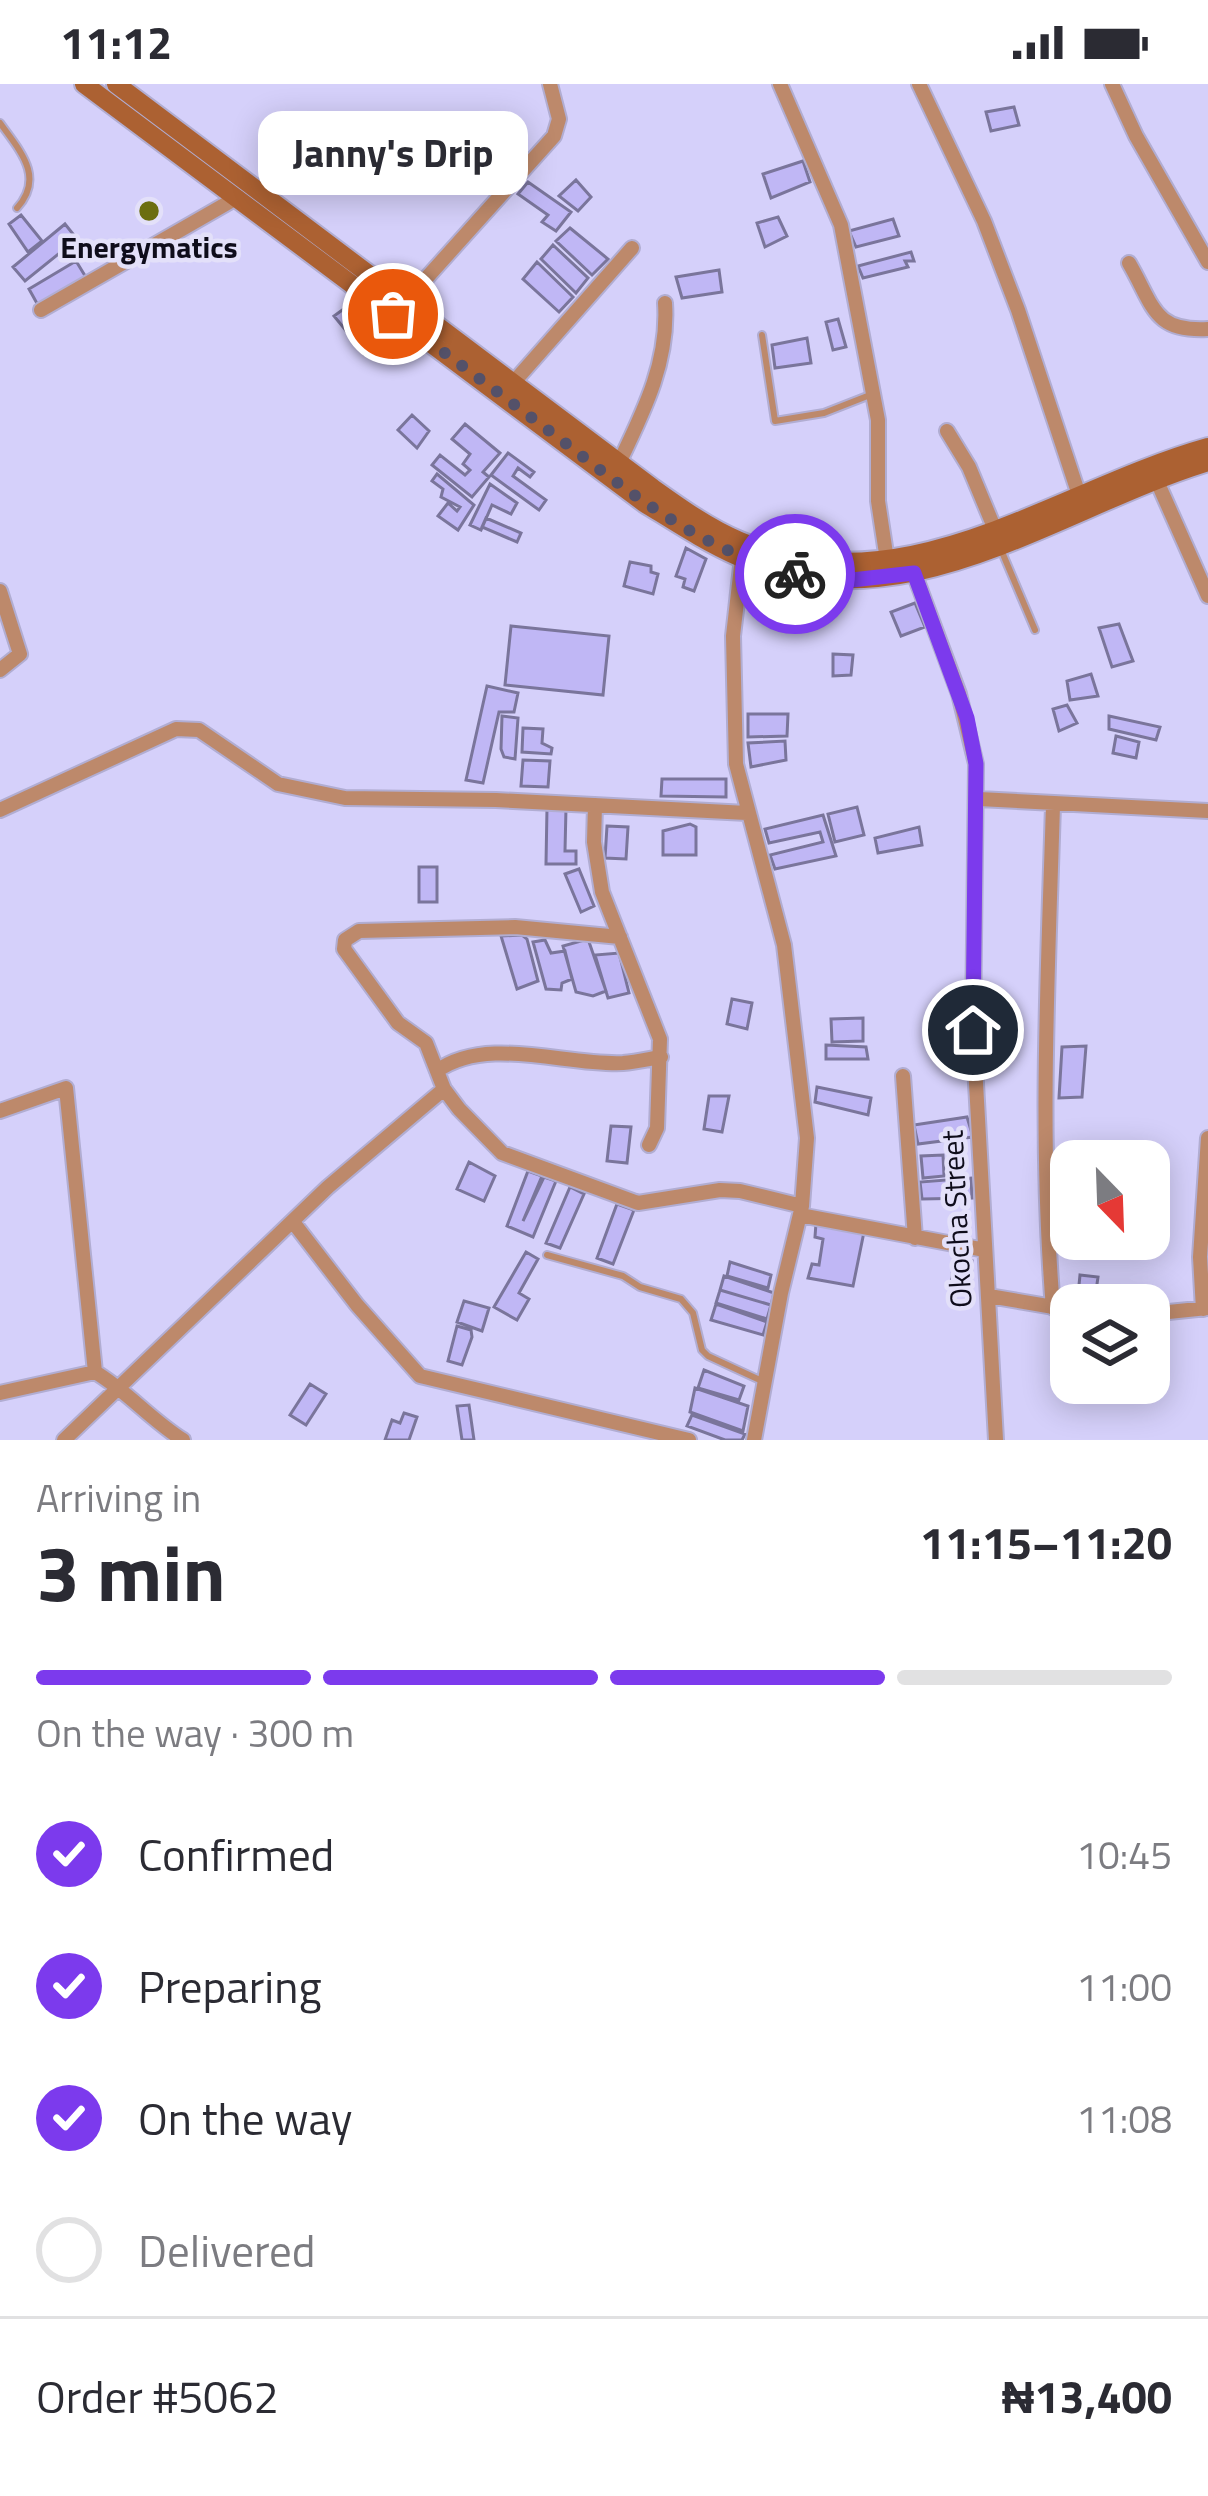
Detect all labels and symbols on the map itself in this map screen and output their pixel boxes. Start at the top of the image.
callout: Janny's Drip [258,110,528,194]
marker: Energymatics [136,198,162,224]
place label: Energymatics [60,224,238,270]
pin [342,263,444,365]
courier [735,514,855,634]
pin [922,979,1024,1081]
street label: Okocha Street [928,1129,984,1309]
north arrow [1050,1140,1170,1260]

